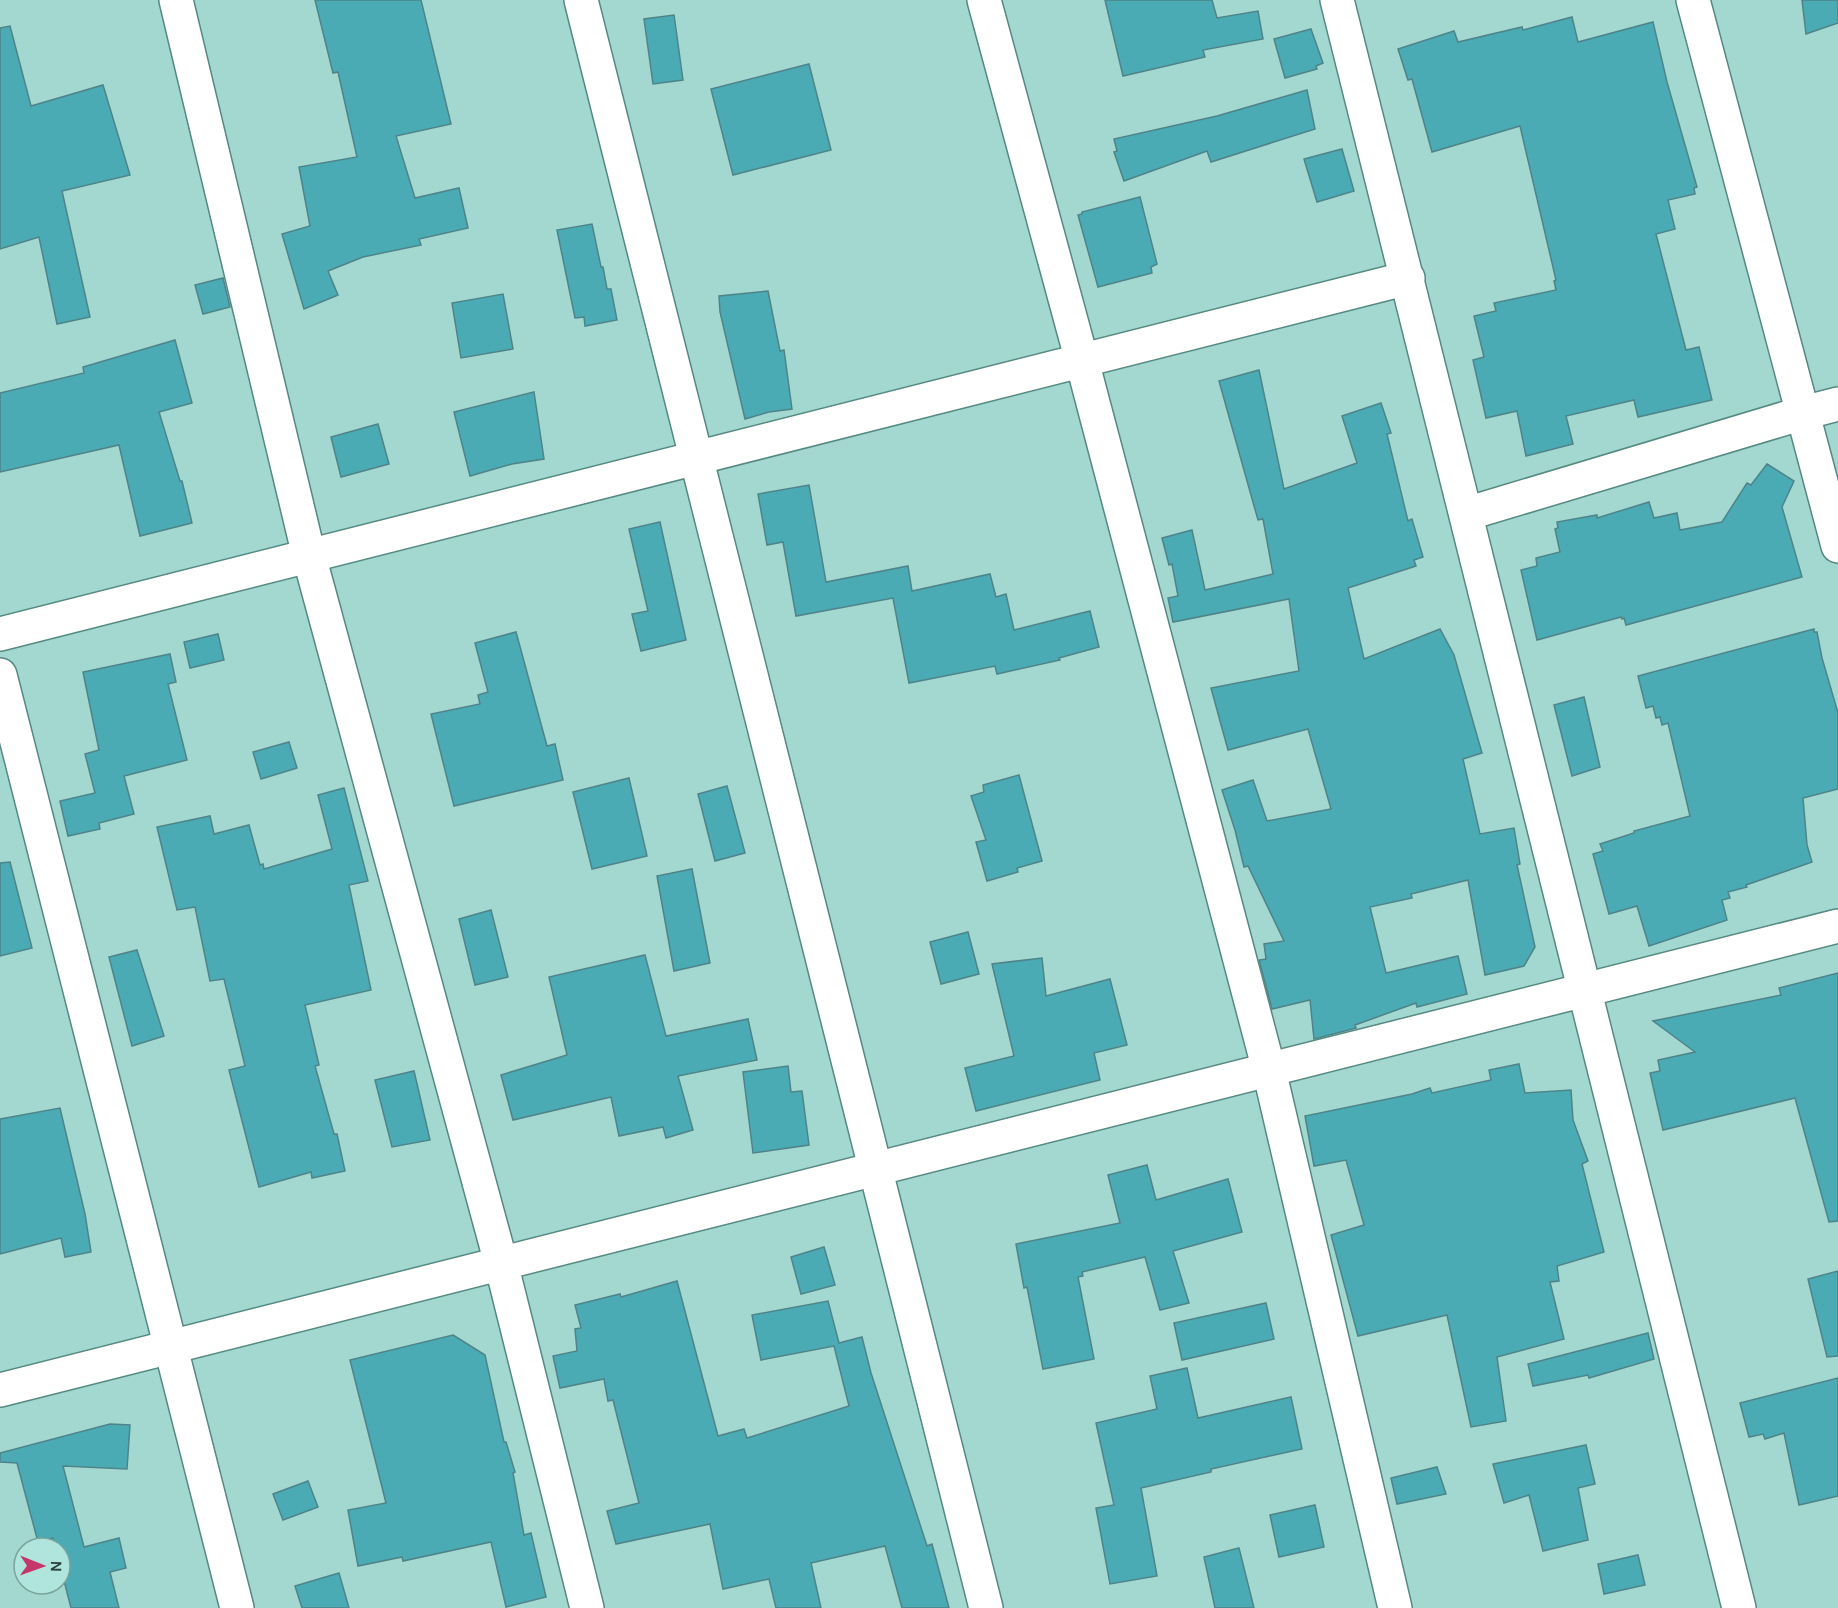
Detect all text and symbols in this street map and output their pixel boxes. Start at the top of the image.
north arrow [12,1536,72,1596]
text: N [47,1560,66,1572]

